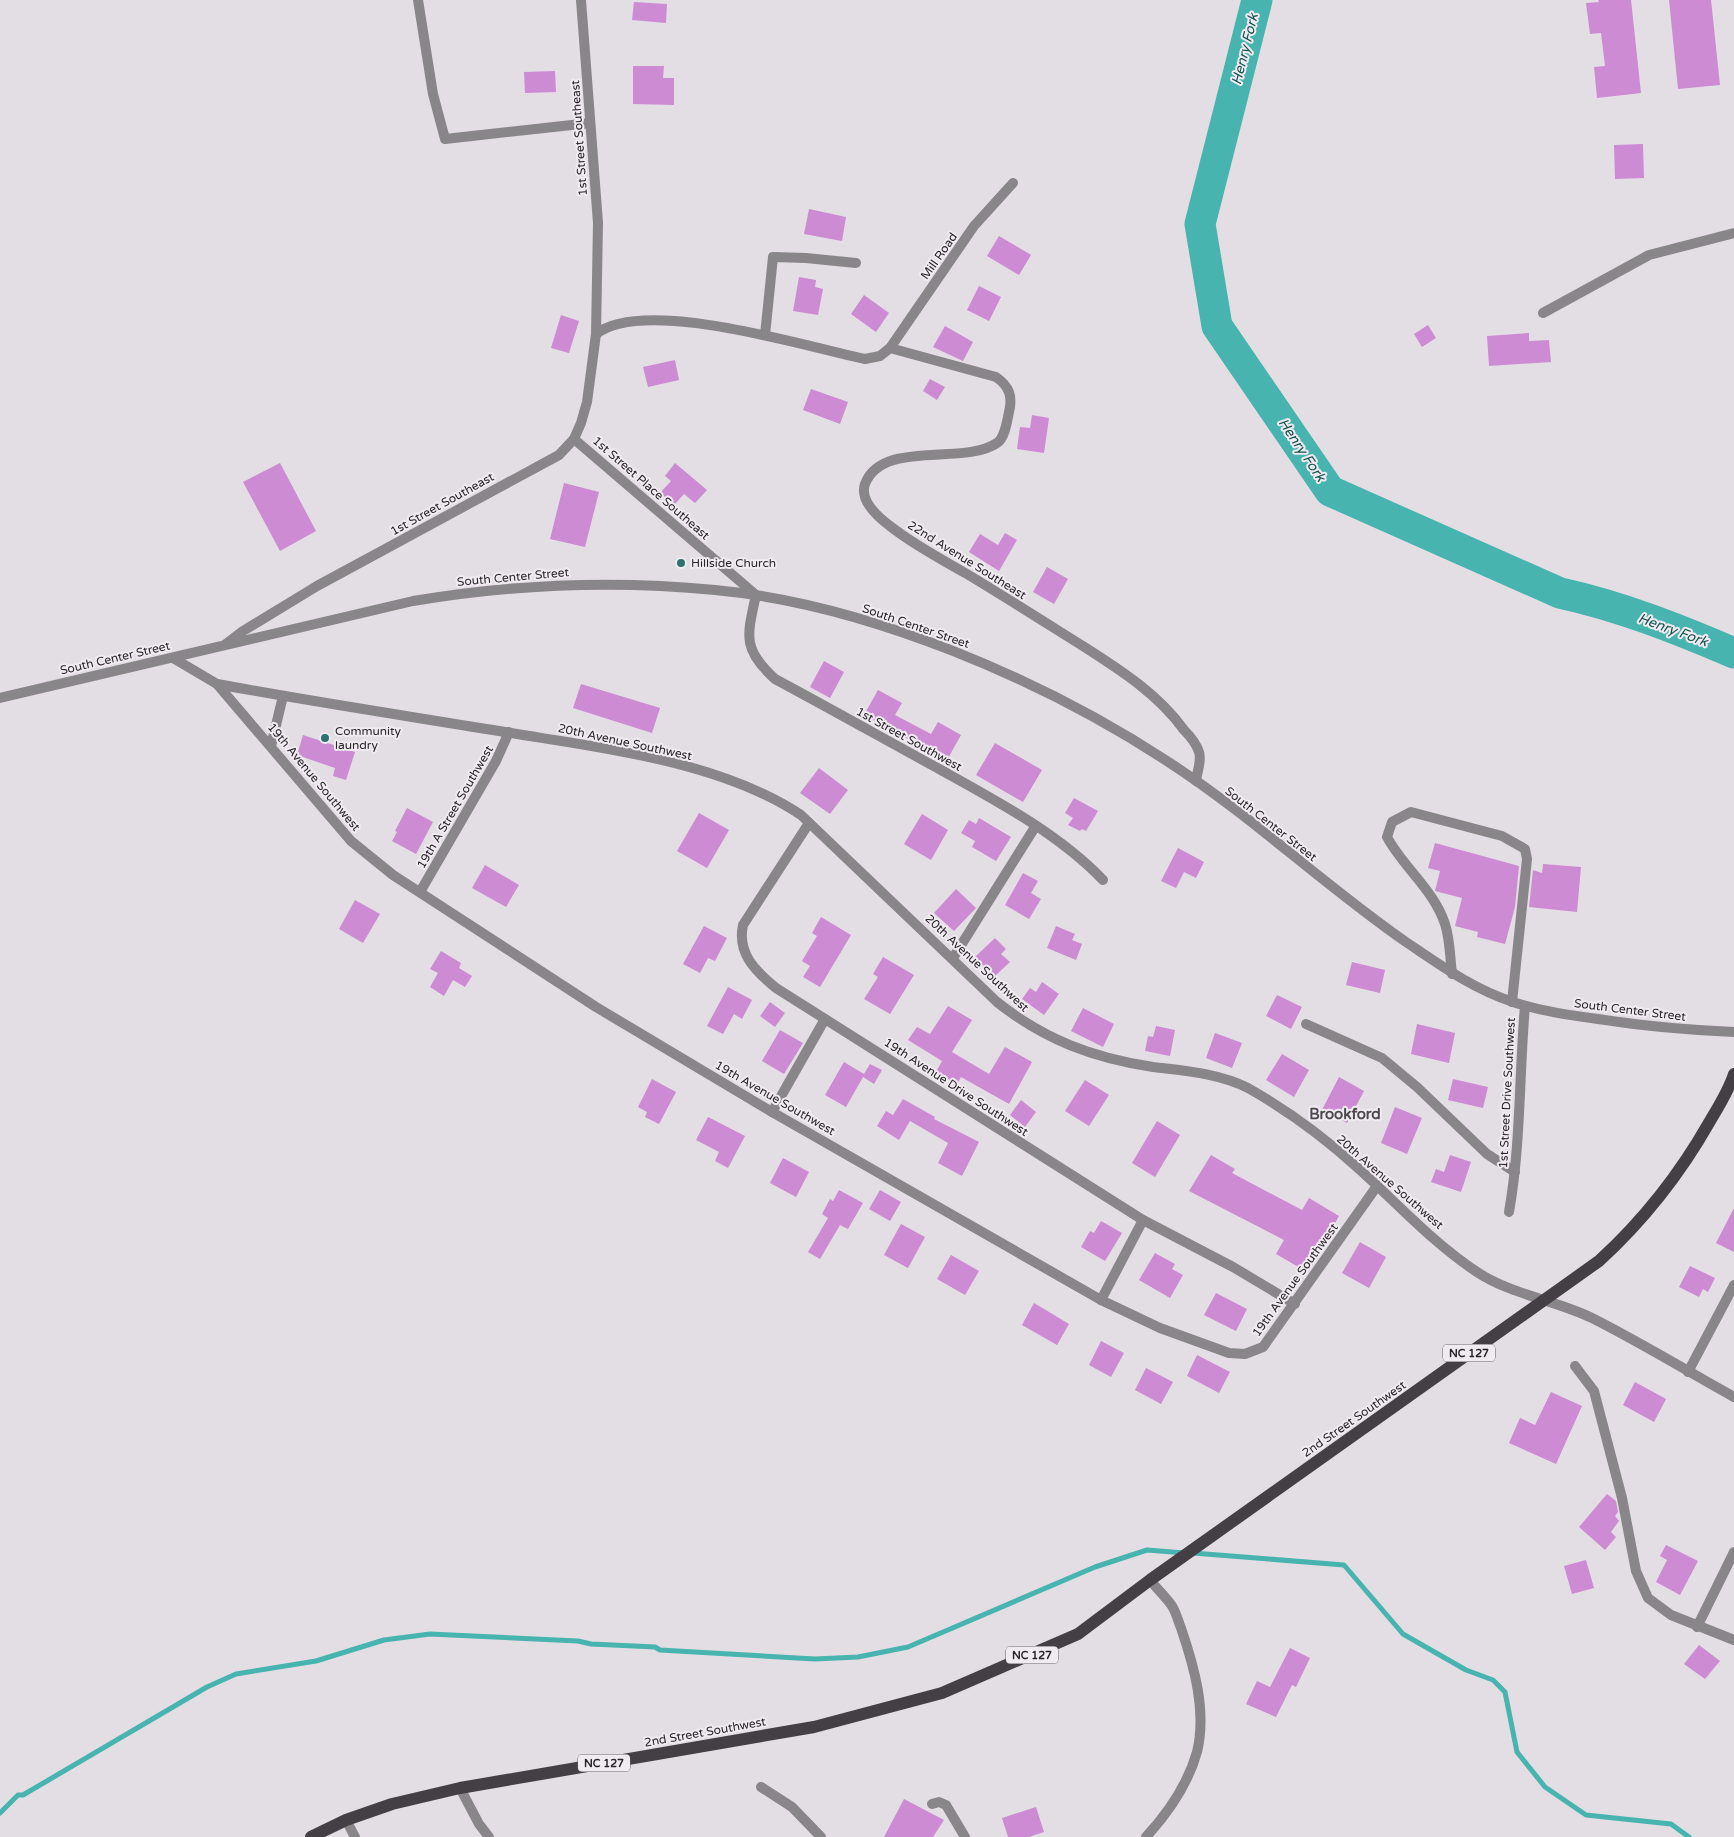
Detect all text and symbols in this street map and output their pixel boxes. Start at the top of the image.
water label: Henry Fork [1228,10,1262,86]
street label: 1st Street Southeast [568,79,590,196]
street label: Mill Road [918,230,960,282]
water label: Henry Fork [1275,415,1330,486]
street label: 1st Street Place Southeast [590,433,713,543]
street label: 1st Street Southeast [388,470,497,538]
street label: 22nd Avenue Southeast [905,518,1029,602]
place label: Hillside Church [691,556,776,570]
marker: Hillside Church [675,557,687,569]
street label: South Center Street [456,565,570,589]
street label: South Center Street [861,601,972,651]
water label: Henry Fork [1636,610,1711,651]
street label: South Center Street [59,638,172,677]
street label: 1st Street Southwest [854,704,965,774]
street label: 19th Avenue Southwest [265,720,363,834]
street label: 20th Avenue Southwest [557,721,694,763]
place label: Community laundry [335,724,402,752]
marker: Community laundry [319,732,331,744]
street label: 19th A Street Southwest [414,743,496,871]
street label: South Center Street [1222,784,1320,864]
street label: 20th Avenue Southwest [922,911,1032,1015]
street label: South Center Street [1573,996,1687,1024]
street label: 1st Street Drive Southwest [1496,1017,1518,1169]
street label: 19th Avenue Drive Southwest [881,1035,1031,1139]
street label: 19th Avenue Southwest [712,1058,838,1138]
district label: Brookford [1309,1105,1381,1123]
street label: 20th Avenue Southwest [1334,1132,1446,1232]
street label: 19th Avenue Southwest [1249,1220,1341,1339]
road number: NC 127 [1443,1345,1495,1362]
street label: 2nd Street Southwest [1300,1378,1409,1460]
road number: NC 127 [1006,1646,1058,1664]
street label: 2nd Street Southwest [643,1714,767,1750]
road number: NC 127 [578,1755,630,1772]

